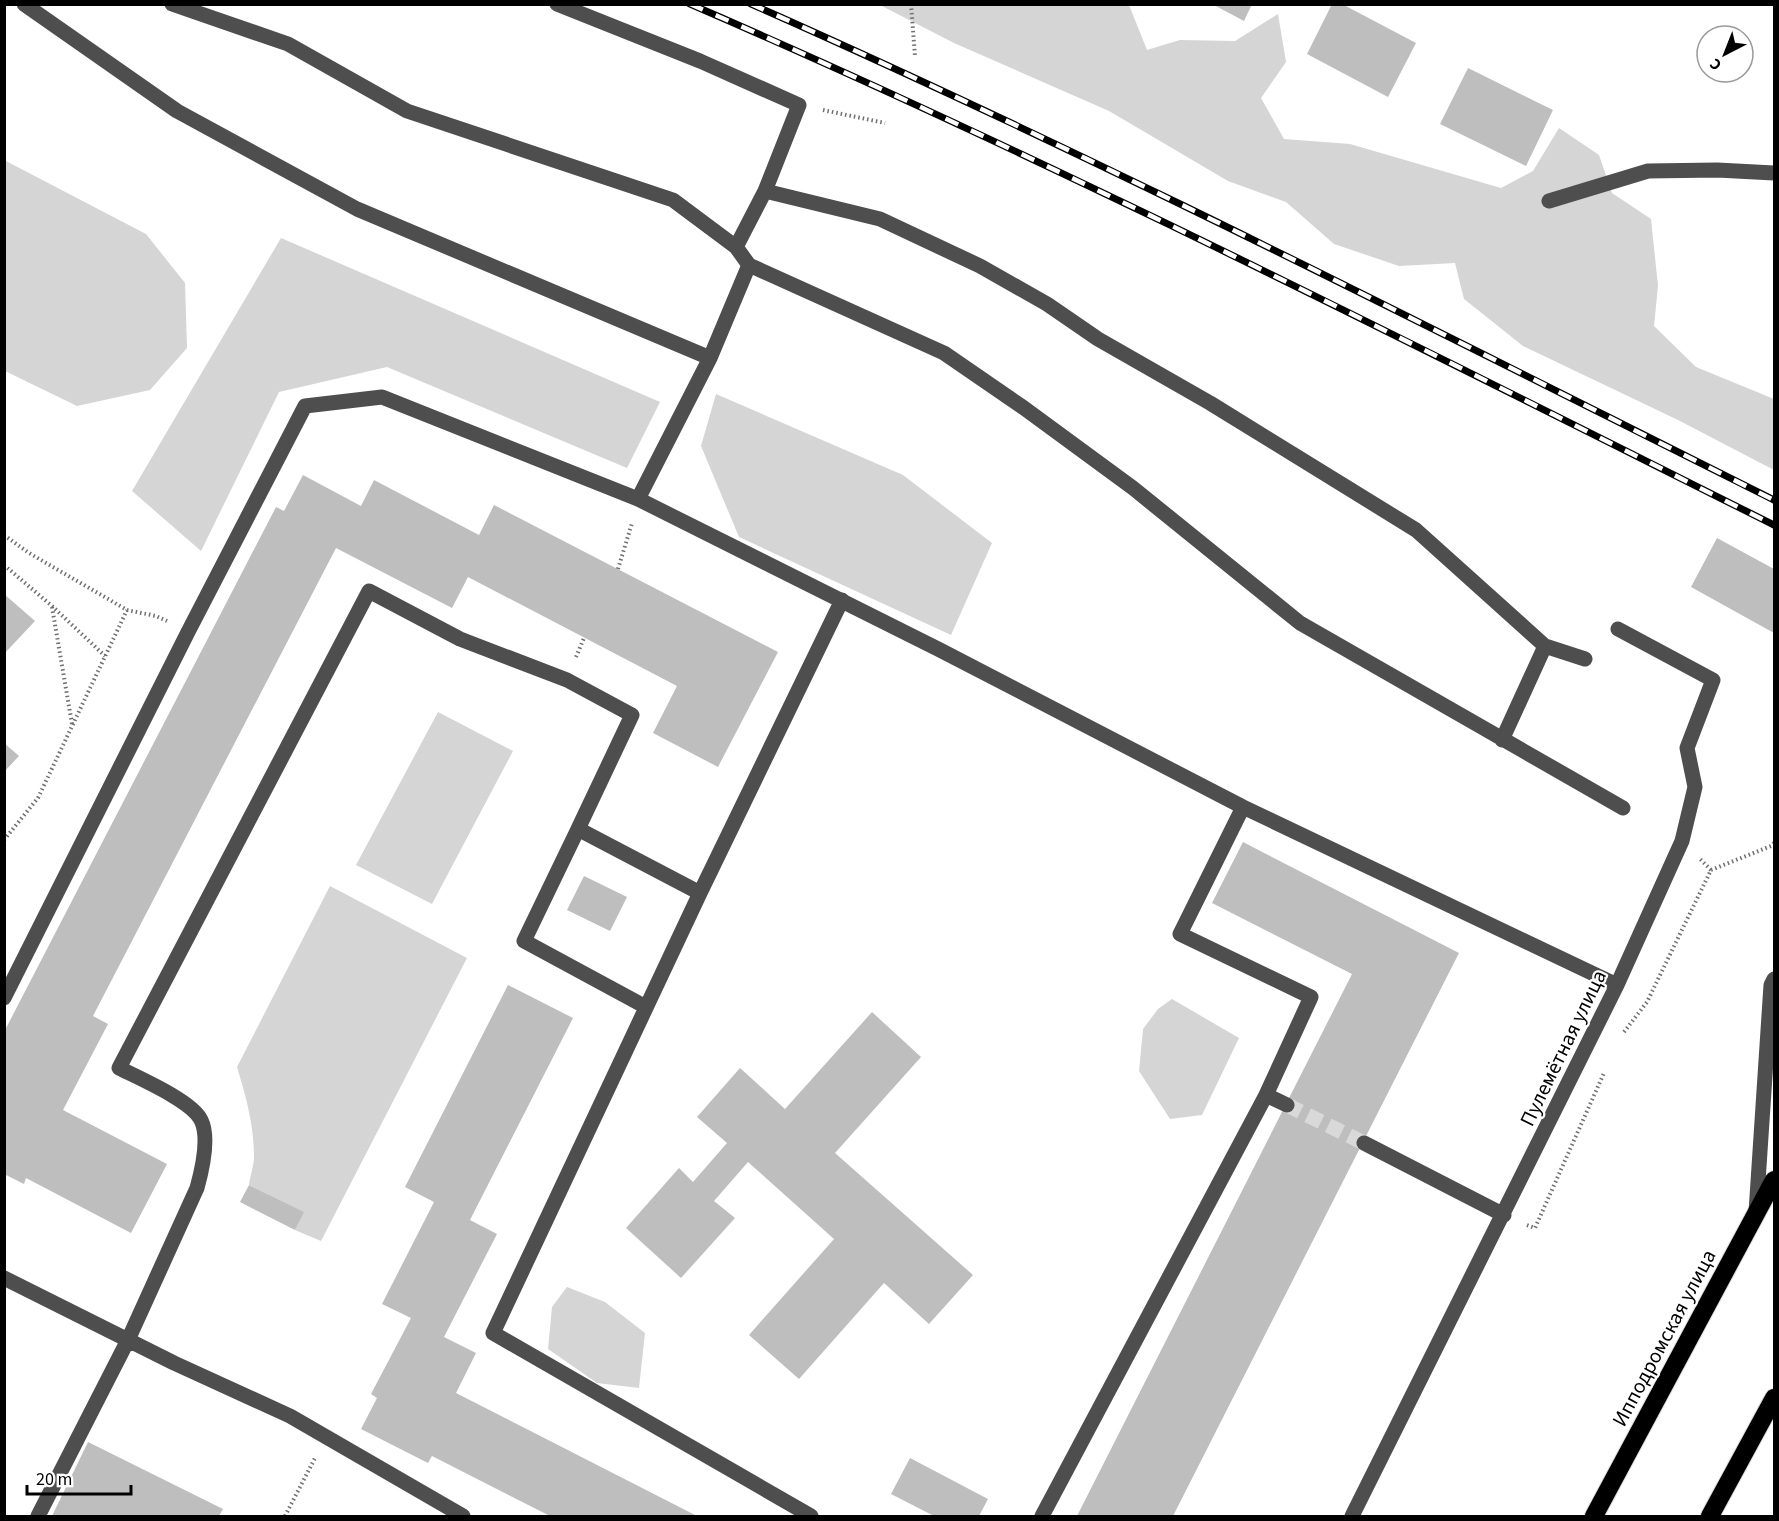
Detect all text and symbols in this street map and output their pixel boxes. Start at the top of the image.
north arrow [1695,24,1755,84]
text: С [1705,53,1726,76]
street label: Пулемётная улица [1512,965,1614,1131]
street label: Ипподромская улица [1605,1244,1723,1432]
scale bar [27,1458,130,1496]
text: 20 m [36,1467,72,1492]

